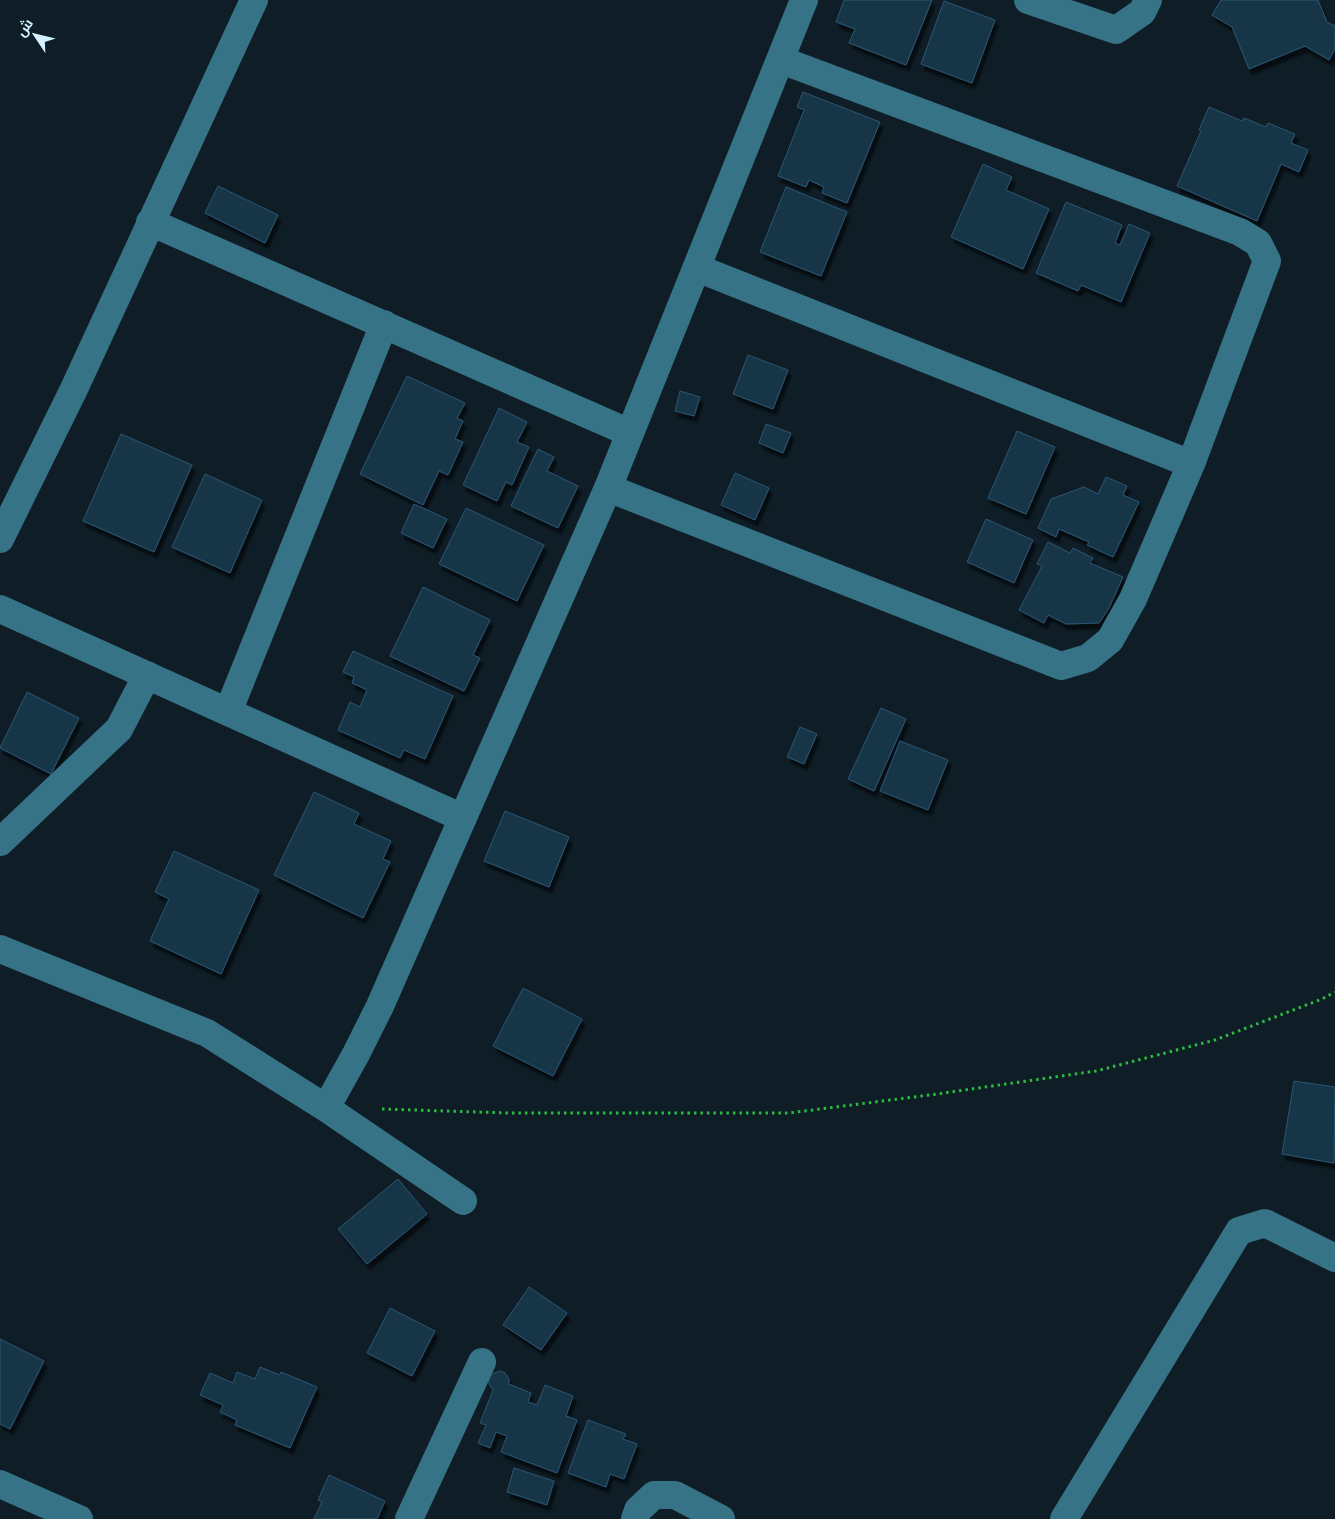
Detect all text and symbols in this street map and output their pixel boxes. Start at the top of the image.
north arrow [10,10,60,60]
text: ش [13,16,37,40]

